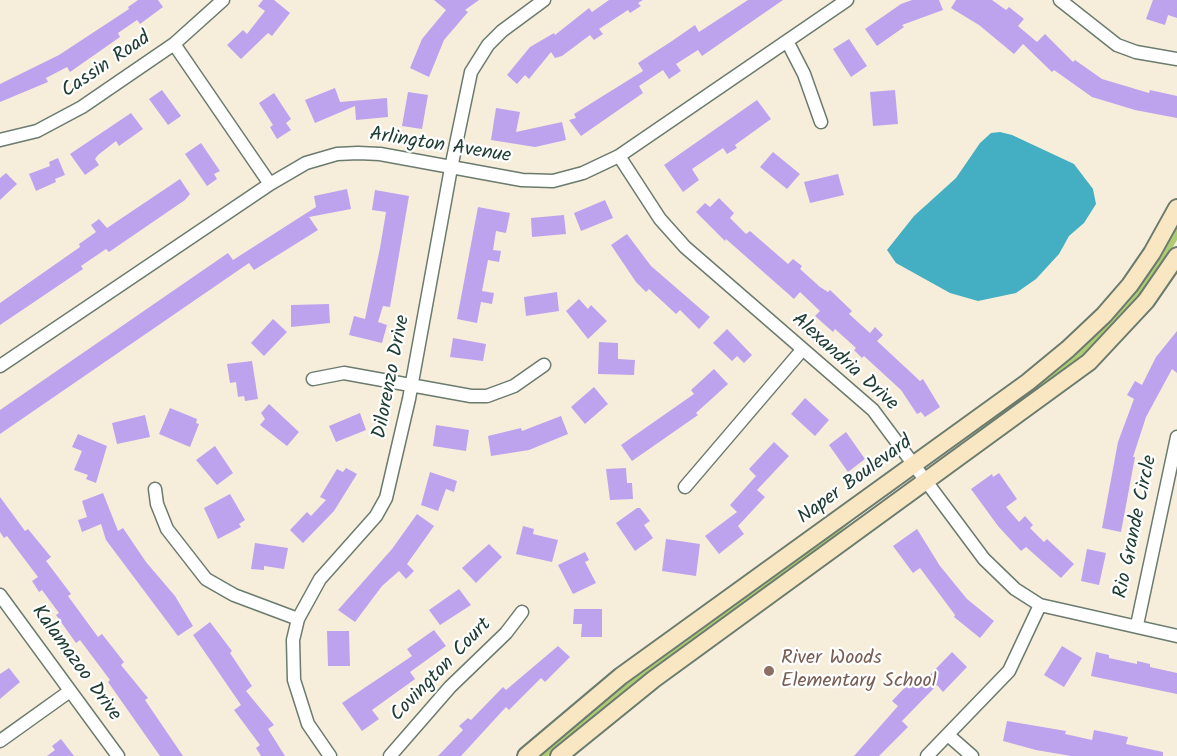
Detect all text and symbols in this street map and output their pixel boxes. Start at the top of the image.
street label: Cassin Road [58,28,156,104]
street label: Arlington Avenue [368,124,512,170]
street label: Alexandria Drive [786,309,902,417]
street label: Dilorenzo Drive [369,313,417,441]
street label: Naper Boulevard [794,431,918,531]
street label: Rio Grande Circle [1110,453,1164,601]
street label: Kalamazoo Drive [25,601,125,727]
street label: Covington Court [387,614,497,728]
place label: River Woods Elementary School [781,648,937,695]
marker: River Woods Elementary School [762,664,776,678]

